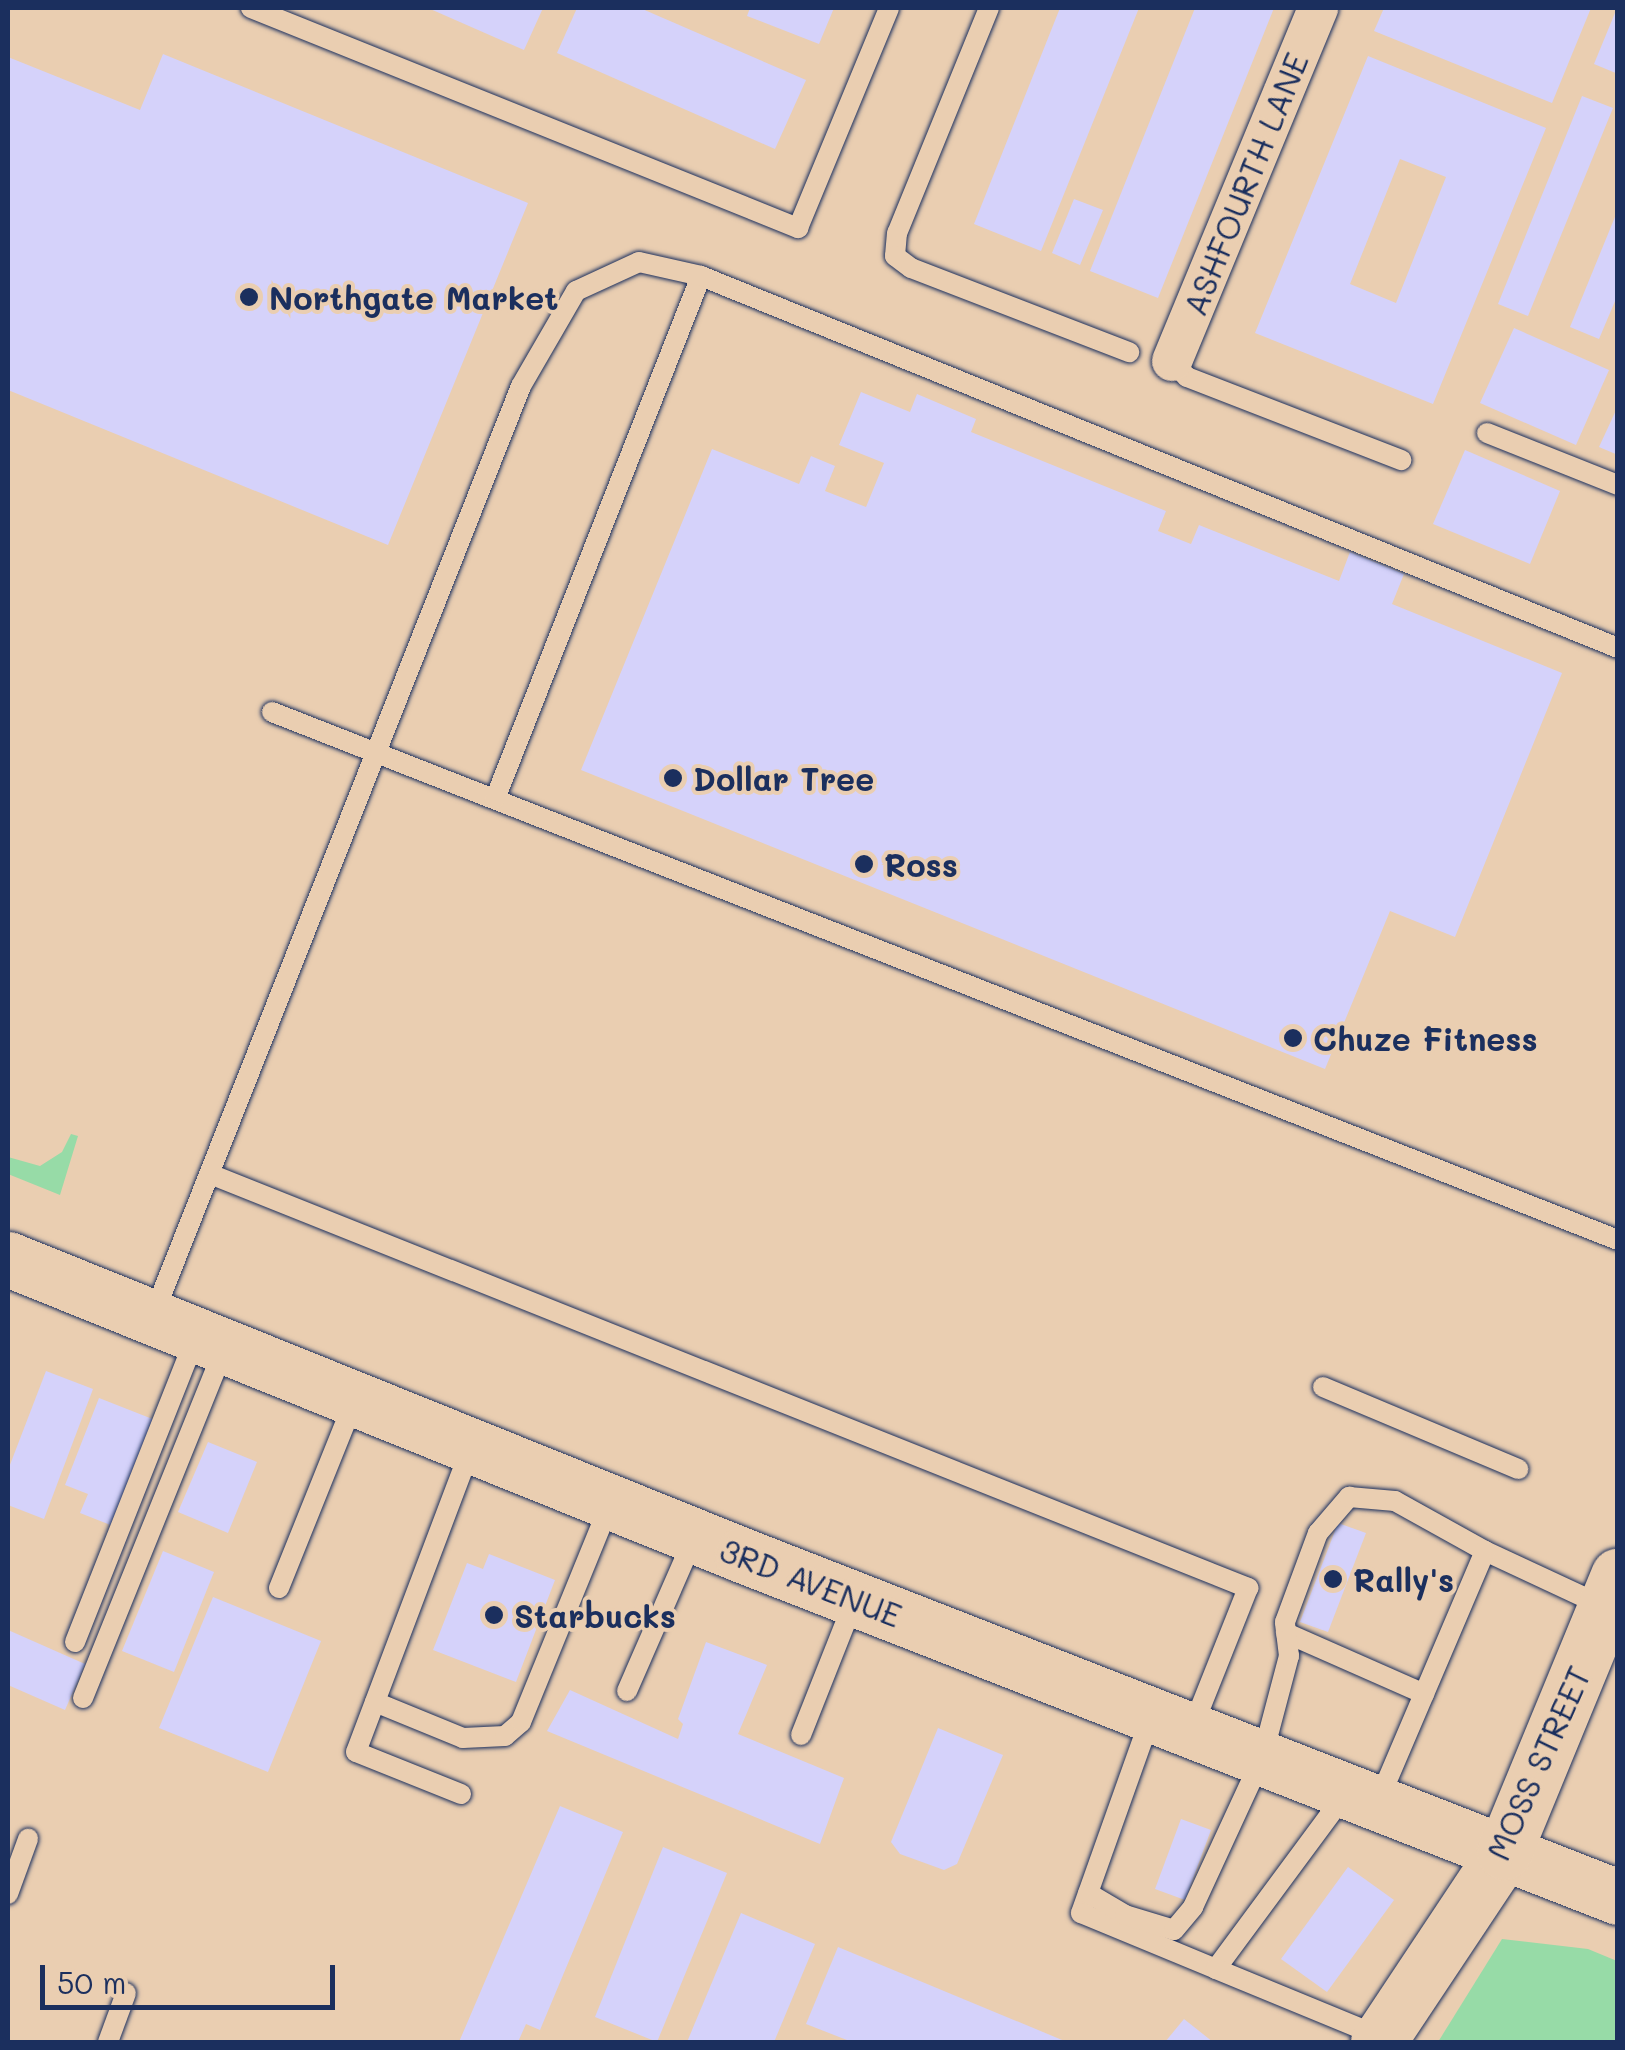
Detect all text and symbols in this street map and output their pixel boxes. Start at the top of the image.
street label: ASHFOURTH LANE [1175,47,1315,321]
place label: Northgate Market [269,278,558,316]
marker: Northgate Market [238,286,260,308]
place label: Dollar Tree [693,759,874,797]
marker: Dollar Tree [662,767,684,789]
place label: Ross [884,845,958,883]
marker: Ross [853,853,875,875]
place label: Chuze Fitness [1313,1019,1538,1057]
marker: Chuze Fitness [1282,1027,1304,1049]
street label: 3RD AVENUE [715,1530,907,1634]
place label: Rally's [1353,1560,1454,1598]
marker: Rally's [1322,1568,1344,1590]
place label: Starbucks [514,1596,676,1634]
marker: Starbucks [483,1604,505,1626]
street label: MOSS STREET [1478,1660,1598,1866]
scale bar [45,1945,340,2007]
text: 50 m [57,1962,127,2002]

